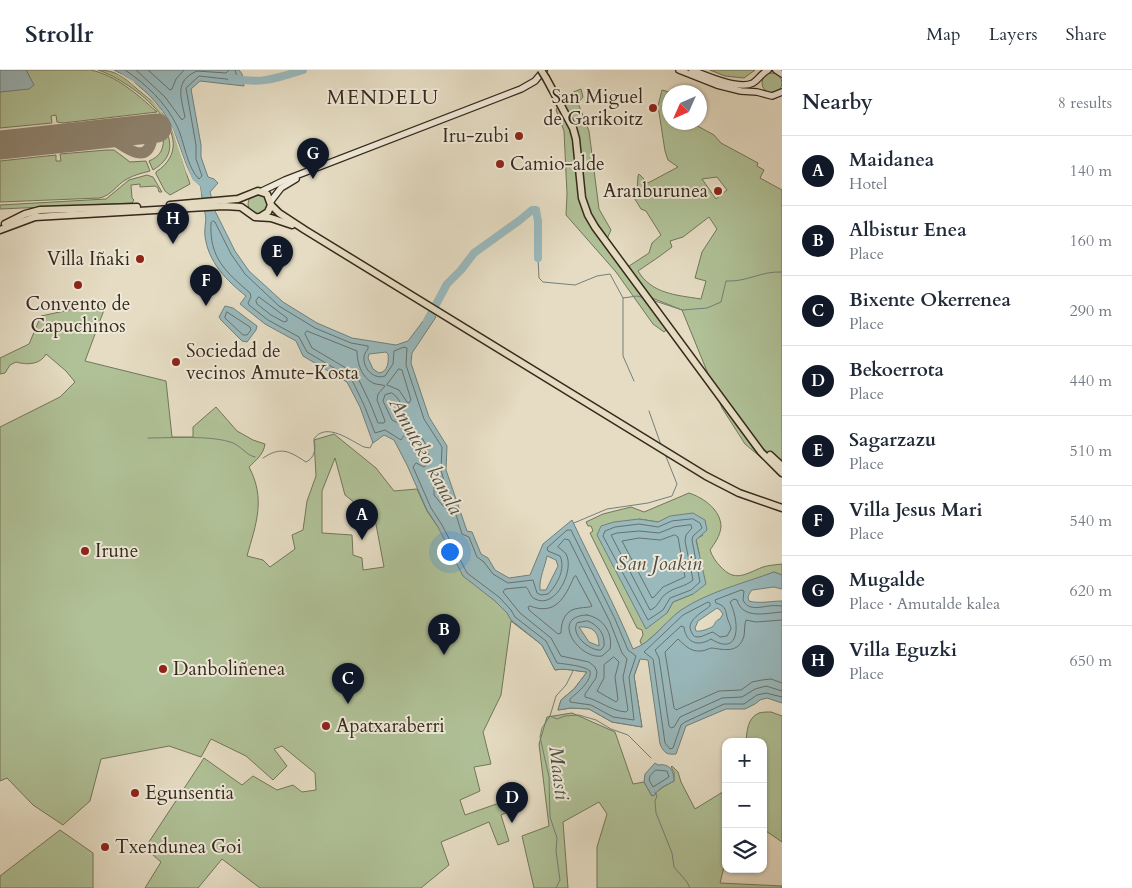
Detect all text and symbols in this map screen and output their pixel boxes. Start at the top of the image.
text: Strollr [25,18,93,51]
text: Map [926,22,961,47]
text: Layers [989,22,1038,47]
text: Share [1066,22,1107,47]
district label: MENDELU [327,84,439,111]
place label: San Miguel de Garikoitz [543,84,644,132]
north arrow [662,85,707,130]
text: Nearby [802,88,873,117]
text: 8 results [1058,92,1112,114]
marker: San Miguel de Garikoitz [647,102,659,114]
place label: Iru-zubi [442,123,509,149]
marker: Iru-zubi [513,130,525,142]
pin: G [297,138,329,179]
text: Maidanea [849,147,934,173]
place label: Camio-alde [510,151,605,177]
marker: Camio-alde [494,158,506,170]
text: A [812,160,824,182]
text: 140 m [1070,160,1112,182]
text: Hotel [849,173,887,195]
place label: Aranburunea [603,178,708,204]
marker: Aranburunea [712,185,724,197]
pin: H [157,203,189,244]
text: Albistur Enea [849,217,967,243]
text: B [812,230,824,252]
text: 160 m [1070,230,1112,252]
pin: E [261,236,293,277]
text: Place [849,243,884,265]
place label: Villa Iñaki [47,246,130,272]
marker: Villa Iñaki [134,253,146,265]
pin: F [190,265,222,306]
marker: Convento de Capuchinos [72,279,84,291]
text: Bixente Okerrenea [849,287,1011,313]
place label: Convento de Capuchinos [26,291,130,339]
text: C [812,300,824,322]
text: 290 m [1070,300,1112,322]
text: Place [849,313,884,335]
place label: Sociedad de vecinos Amute-Kosta [186,338,359,386]
marker: Sociedad de vecinos Amute-Kosta [170,356,182,368]
text: Bekoerrota [849,357,944,383]
text: D [811,370,825,392]
text: 440 m [1070,370,1112,392]
text: Place [849,383,884,405]
water label: Amuteko kanala [382,392,469,519]
text: Sagarzazu [849,427,936,453]
text: E [813,440,823,462]
text: 510 m [1070,440,1112,462]
text: Place [849,453,884,475]
text: Villa Jesus Mari [849,497,982,523]
pin: A [346,499,378,540]
text: F [813,510,823,532]
text: 540 m [1070,510,1112,532]
text: Place [849,523,884,545]
place label: Irune [95,538,138,564]
your location [437,539,463,565]
marker: Irune [79,545,91,557]
water label: San Joakin [616,550,702,577]
text: Mugalde [849,567,925,593]
text: G [811,580,825,602]
text: 620 m [1070,580,1112,602]
text: Place · Amutalde kalea [849,593,1000,615]
pin: B [428,614,460,655]
text: Villa Eguzki [849,637,957,663]
text: H [811,650,825,672]
text: 650 m [1070,650,1112,672]
place label: Danboliñenea [173,656,285,682]
marker: Danboliñenea [157,663,169,675]
pin: C [332,663,364,704]
text: Place [849,663,884,685]
place label: Apatxaraberri [336,713,445,739]
marker: Apatxaraberri [320,720,332,732]
map controls [722,738,767,873]
button: + [722,738,767,783]
water label: Maasti [542,744,576,802]
place label: Egunsentia [145,780,234,806]
pin: D [496,782,528,823]
button: − [722,783,767,828]
marker: Egunsentia [129,787,141,799]
button: layers [722,828,767,873]
place label: Txendunea Goi [115,834,242,860]
marker: Txendunea Goi [99,841,111,853]

